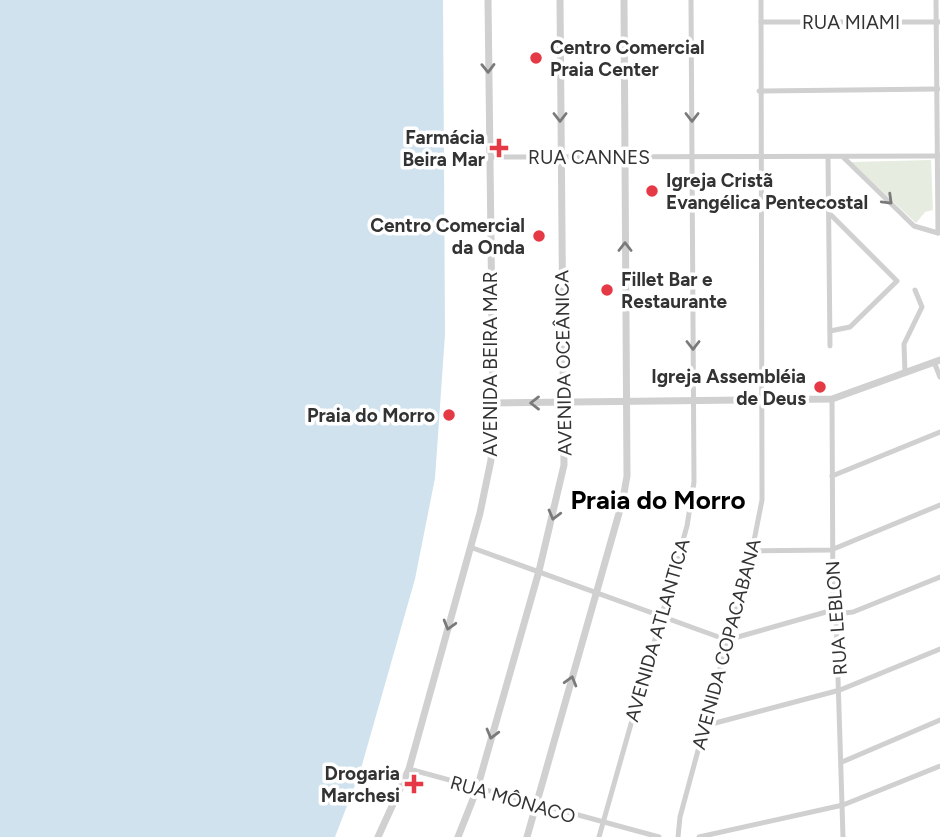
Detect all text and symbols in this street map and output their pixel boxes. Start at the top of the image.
street label: RUA MIAMI [802,11,900,34]
place label: Centro Comercial Praia Center [550,36,705,81]
marker: Centro Comercial Praia Center [528,50,544,66]
one-way arrow [481,63,496,74]
one-way arrow [552,112,568,123]
one-way arrow [684,112,700,123]
place label: Farmácia Beira Mar [402,126,485,171]
marker: Farmácia Beira Mar [491,140,507,156]
street label: RUA CANNES [528,146,650,169]
place label: Igreja Cristã Evangélica Pentecostal [666,169,868,214]
marker: Igreja Cristã Evangélica Pentecostal [644,183,660,199]
one-way arrow [880,192,893,205]
place label: Centro Comercial da Onda [370,214,525,259]
marker: Centro Comercial da Onda [531,228,547,244]
one-way arrow [617,242,633,252]
place label: Fillet Bar e Restaurante [621,268,728,313]
street label: AVENIDA OCEÂNICA [550,270,577,456]
street label: AVENIDA BEIRA MAR [479,271,502,457]
marker: Fillet Bar e Restaurante [599,282,615,298]
one-way arrow [686,339,701,350]
place label: Igreja Assembléia de Deus [651,365,806,410]
marker: Igreja Assembléia de Deus [812,379,828,395]
one-way arrow [529,395,540,411]
place label: Praia do Morro [307,404,435,427]
marker: Praia do Morro [441,407,457,423]
district label: Praia do Morro [570,484,746,516]
one-way arrow [548,509,562,521]
street label: AVENIDA ATLANTICA [620,536,695,724]
street label: AVENIDA COPACABANA [687,536,766,752]
street label: RUA LEBLON [821,560,852,676]
one-way arrow [442,619,457,631]
one-way arrow [562,675,577,687]
one-way arrow [485,728,500,740]
place label: Drogaria Marchesi [321,762,400,807]
street label: RUA MÔNACO [448,771,578,828]
marker: Drogaria Marchesi [406,776,422,792]

